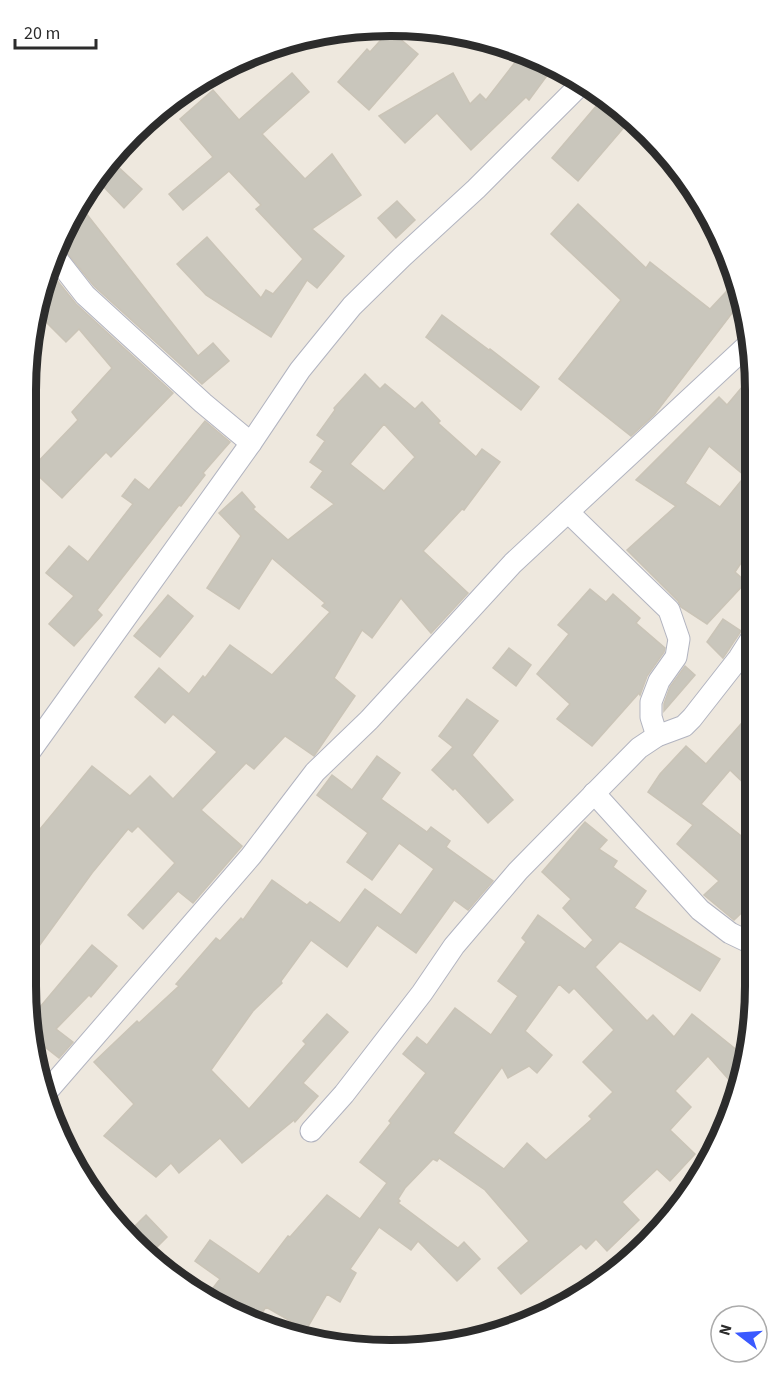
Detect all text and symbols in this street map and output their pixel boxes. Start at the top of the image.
scale bar [15,12,96,50]
text: 20 m [24,21,60,46]
north arrow [709,1304,769,1364]
text: N [714,1322,738,1338]

